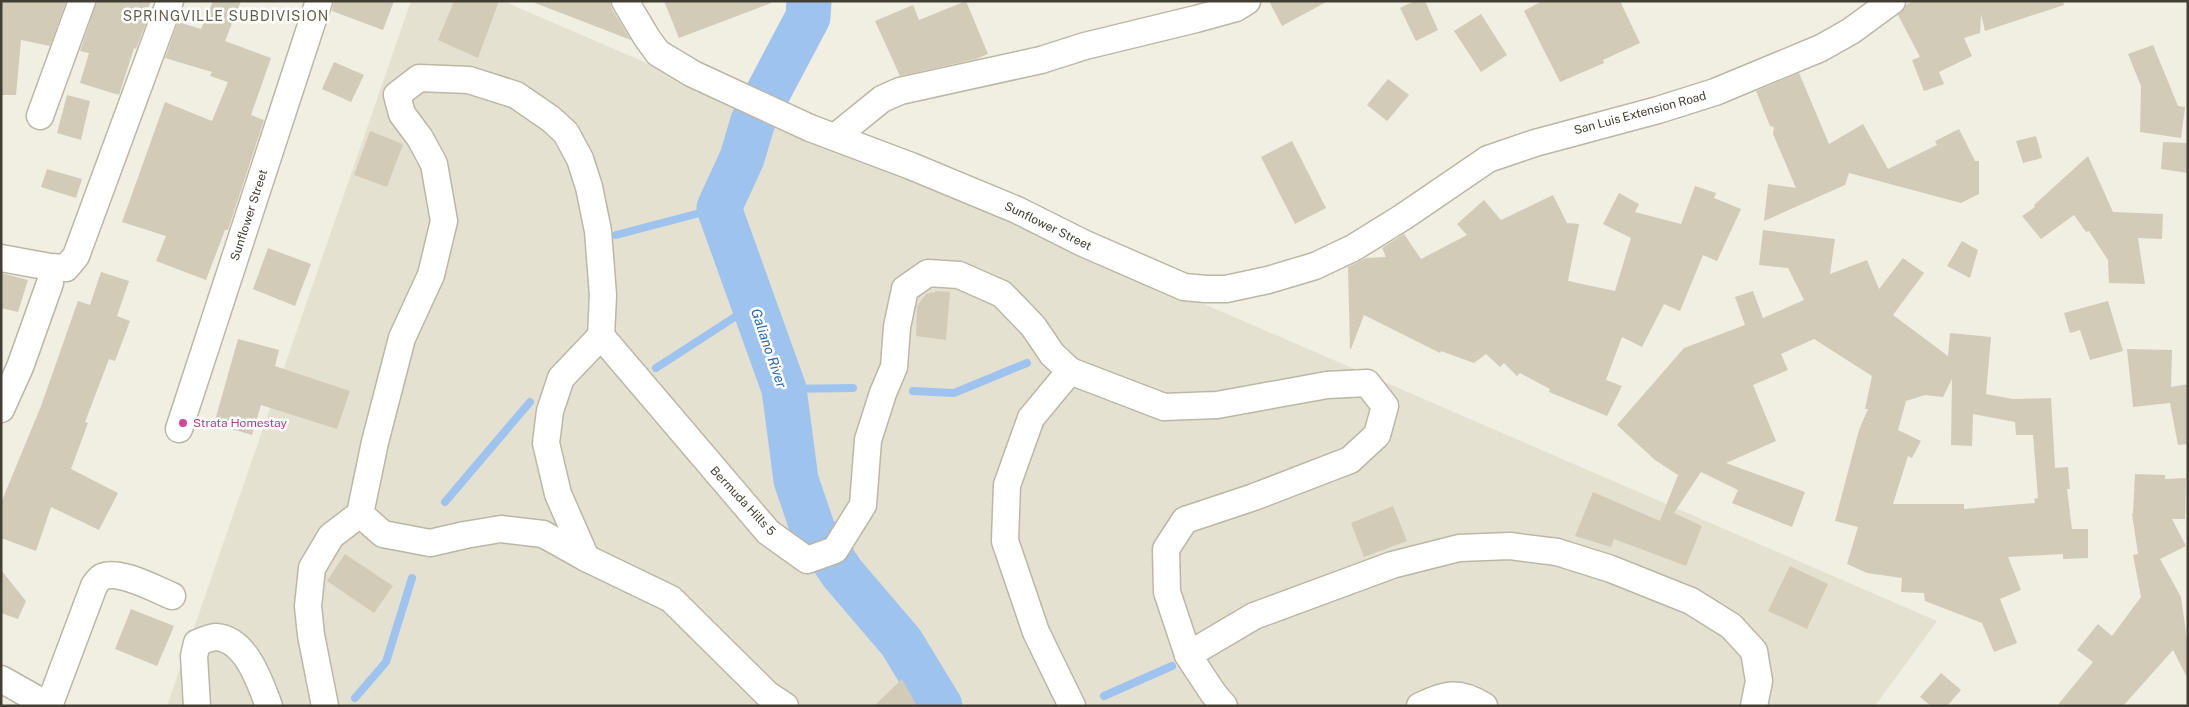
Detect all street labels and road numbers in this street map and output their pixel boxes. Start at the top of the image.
street label: San Luis Extension Road [1572,89,1708,137]
street label: Sunflower Street [228,167,270,262]
street label: Sunflower Street [1002,199,1094,253]
street label: Bermuda Hills 5 [707,464,779,539]

